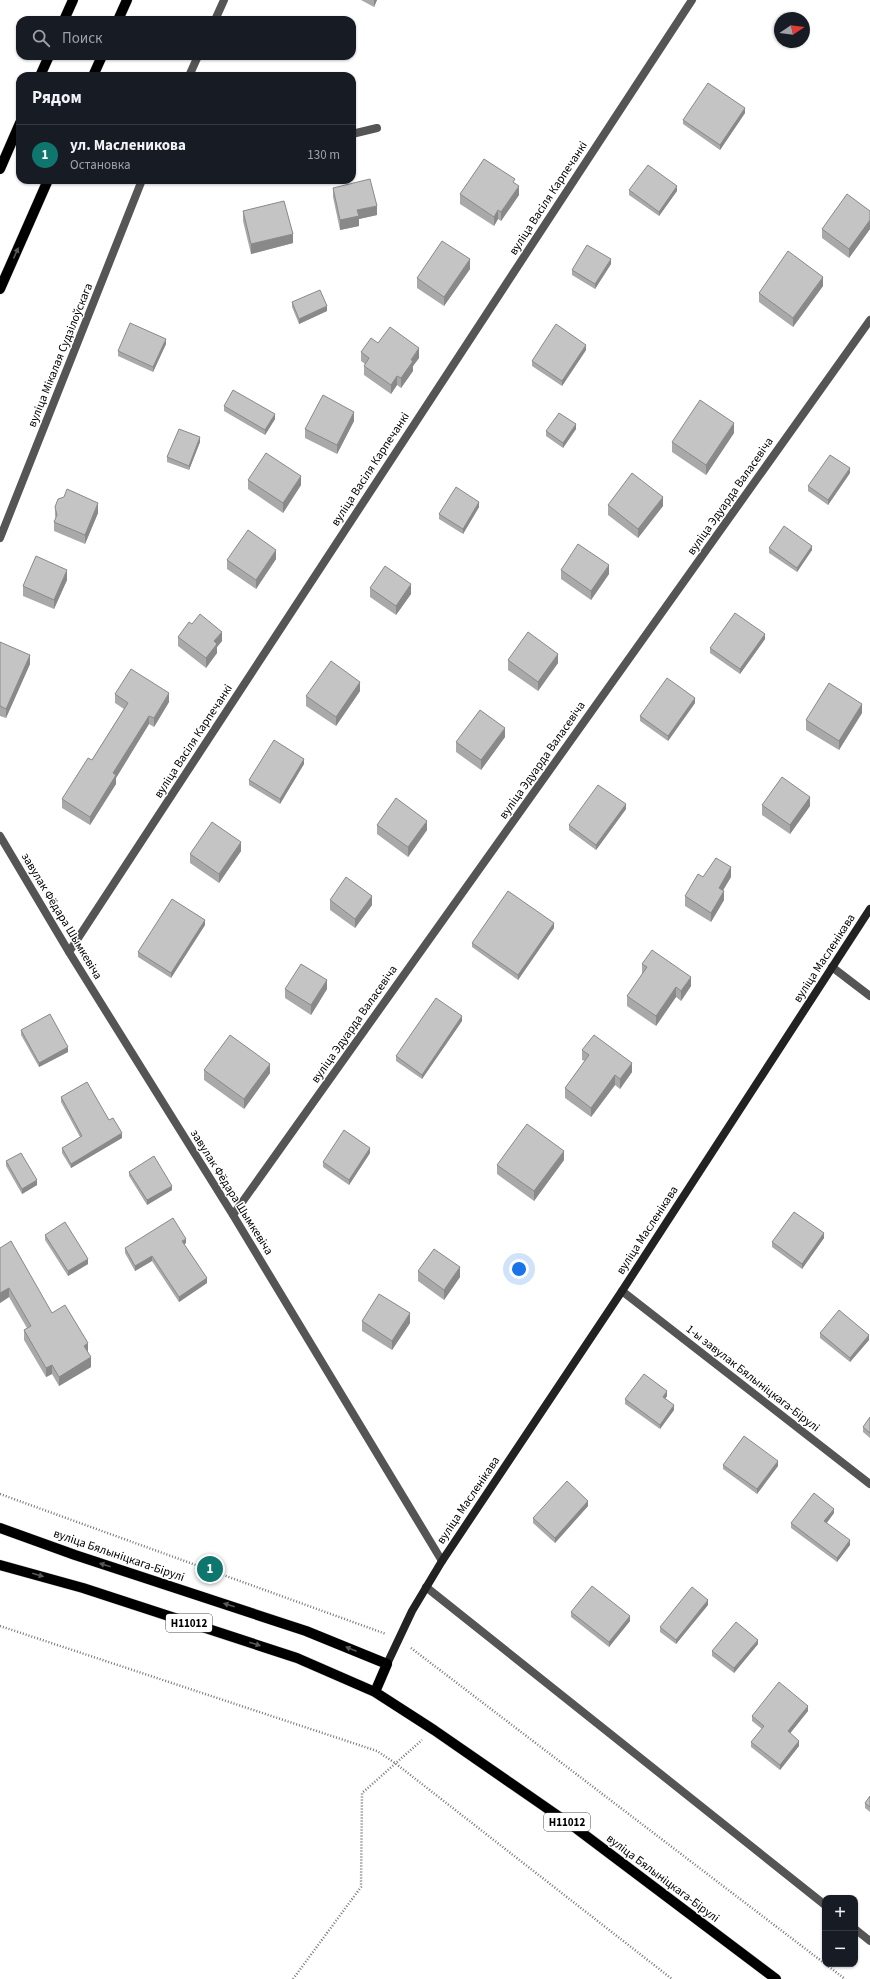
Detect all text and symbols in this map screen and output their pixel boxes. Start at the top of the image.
north arrow [774,12,810,48]
search box [16,16,356,60]
icon: search [30,27,52,49]
text: Поиск [62,28,103,49]
text: Рядом [32,86,82,110]
text: ул. Масленикова [70,135,186,156]
street label: вуліца Васіля Карпечанкі [505,138,592,259]
text: 1 [42,146,48,164]
text: 130 m [307,146,340,164]
text: Остановка [70,156,131,174]
one-way arrow [13,247,19,259]
street label: вуліца Мікалая Судзілоўскага [24,281,97,430]
street label: вуліца Васіля Карпечанкі [327,409,414,530]
street label: вуліца Эдуарда Валасевіча [683,434,778,559]
street label: вуліца Васіля Карпечанкі [150,681,237,802]
street label: вуліца Эдуарда Валасевіча [495,698,590,823]
street label: завулак Фёдара Шымкевіча [17,850,106,983]
street label: вуліца Масленікава [789,911,859,1006]
street label: вуліца Эдуарда Валасевіча [307,962,402,1087]
street label: завулак Фёдара Шымкевіча [186,1126,277,1258]
street label: вуліца Масленікава [612,1183,682,1278]
your location [509,1259,529,1279]
street label: 1-ы завулак Бялыніцкага-Бірулі [682,1321,823,1436]
street label: вуліца Масленікава [433,1453,504,1548]
street label: вуліца Бялыніцкага-Бірулі [51,1525,187,1586]
pin: 1 [197,1554,223,1584]
one-way arrow [99,1562,111,1568]
one-way arrow [32,1572,44,1578]
one-way arrow [222,1602,234,1608]
road number: Н11012 [166,1614,212,1632]
one-way arrow [249,1642,261,1648]
one-way arrow [345,1646,357,1652]
road number: Н11012 [544,1813,590,1831]
street label: вуліца Бялыніцкага-Бірулі [603,1830,723,1927]
map controls [822,1895,858,1967]
button: + [822,1895,858,1931]
button: − [822,1931,858,1967]

